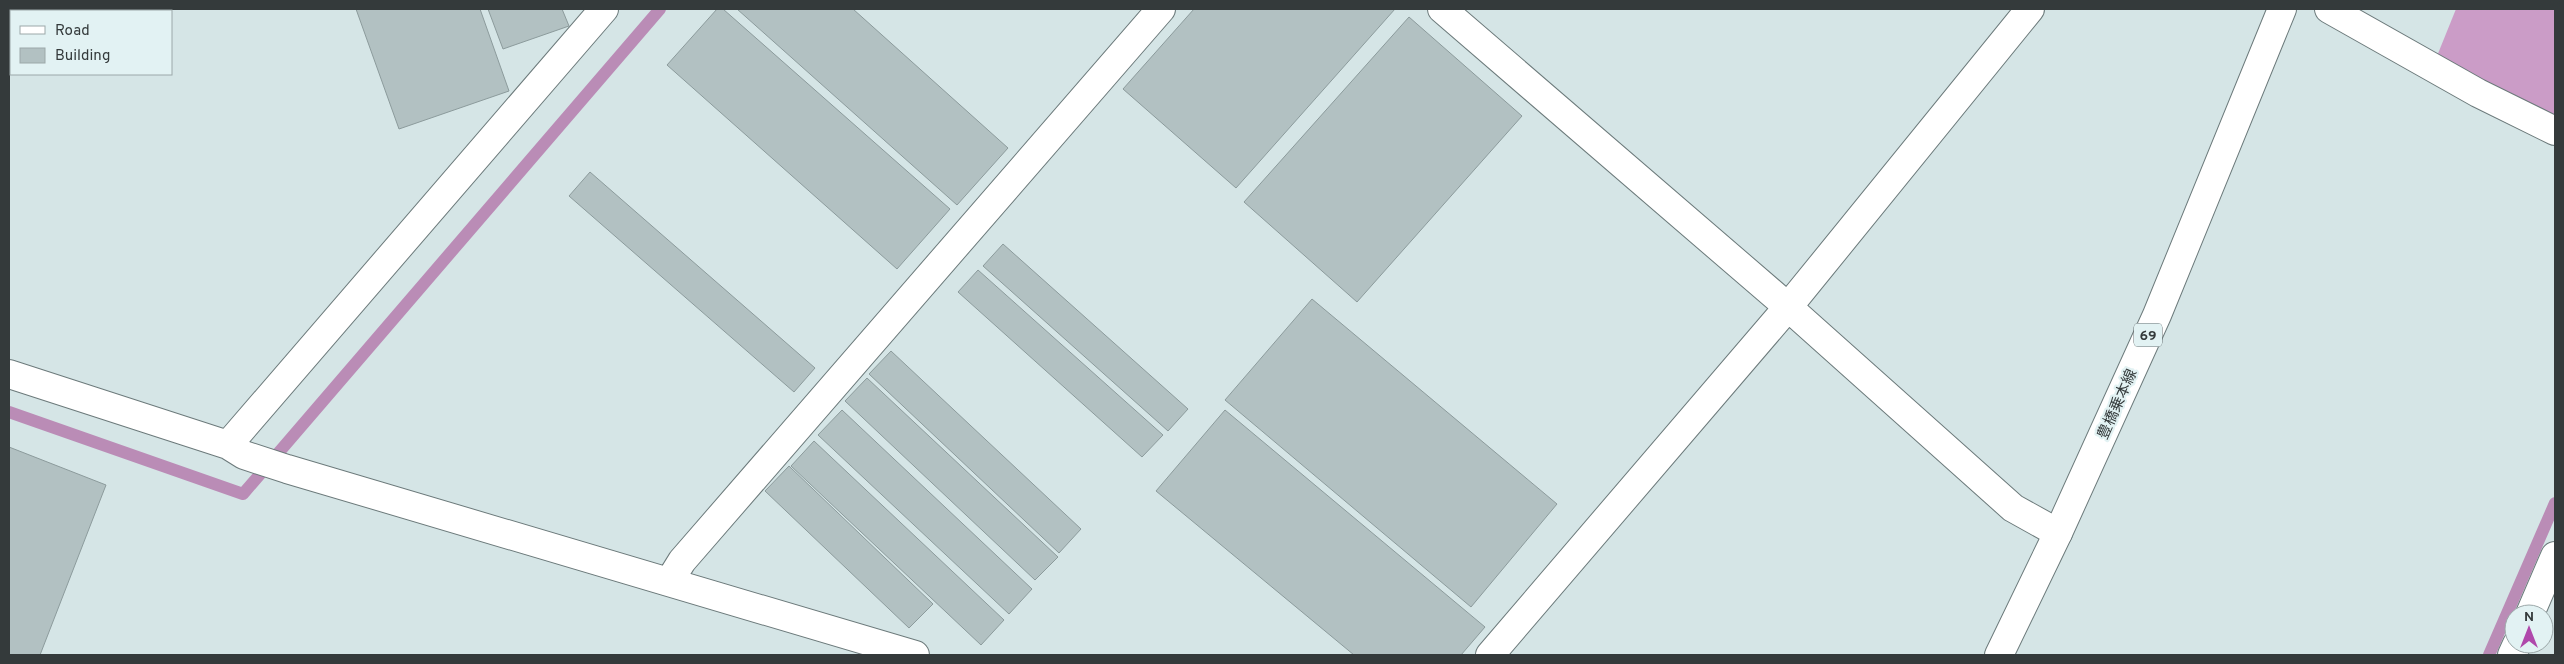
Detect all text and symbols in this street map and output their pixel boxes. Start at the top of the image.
legend [10,10,172,75]
text: Road [55,22,90,41]
text: Building [55,47,110,66]
road number: 69 [2134,324,2162,346]
street label: 豊橋乗本線 [2094,366,2142,443]
north arrow [2504,604,2554,654]
text: N [2524,609,2534,626]

